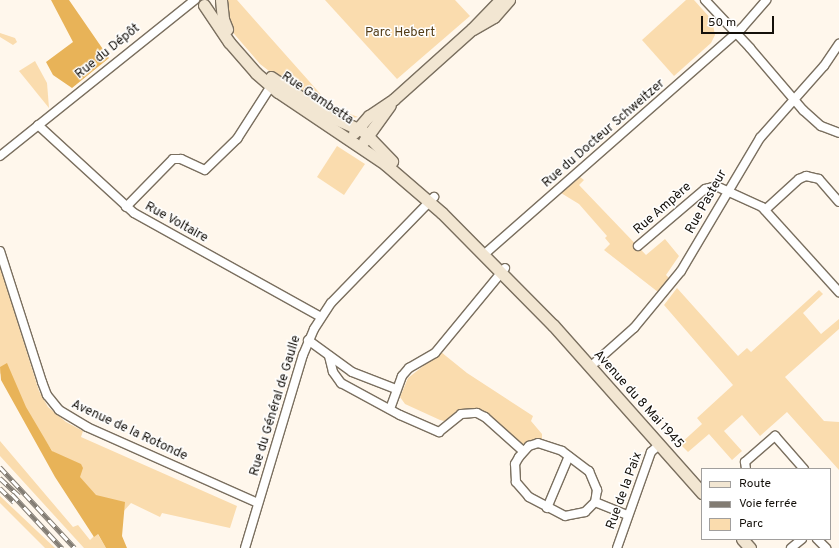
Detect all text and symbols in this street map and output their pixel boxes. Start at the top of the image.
scale bar [703,8,776,34]
text: 50 m [708,15,736,31]
street label: Rue du Dépôt [72,21,144,83]
park label: Parc Hebert [365,25,435,41]
street label: Rue Gambetta [278,69,356,129]
street label: Rue du Docteur Schweitzer [539,76,669,192]
street label: Rue Pasteur [683,167,731,237]
street label: Rue Ampère [631,179,695,239]
street label: Rue Voltaire [141,199,211,247]
street label: Rue du Général de Gaulle [247,334,305,478]
street label: Avenue du 8 Mai 1945 [590,348,686,452]
street label: Avenue de la Rotonde [68,397,190,465]
street label: Rue de la Paix [604,450,646,532]
legend [701,468,831,540]
text: Route [739,476,771,492]
text: Voie ferrée [739,496,797,512]
text: Parc [739,516,763,532]

